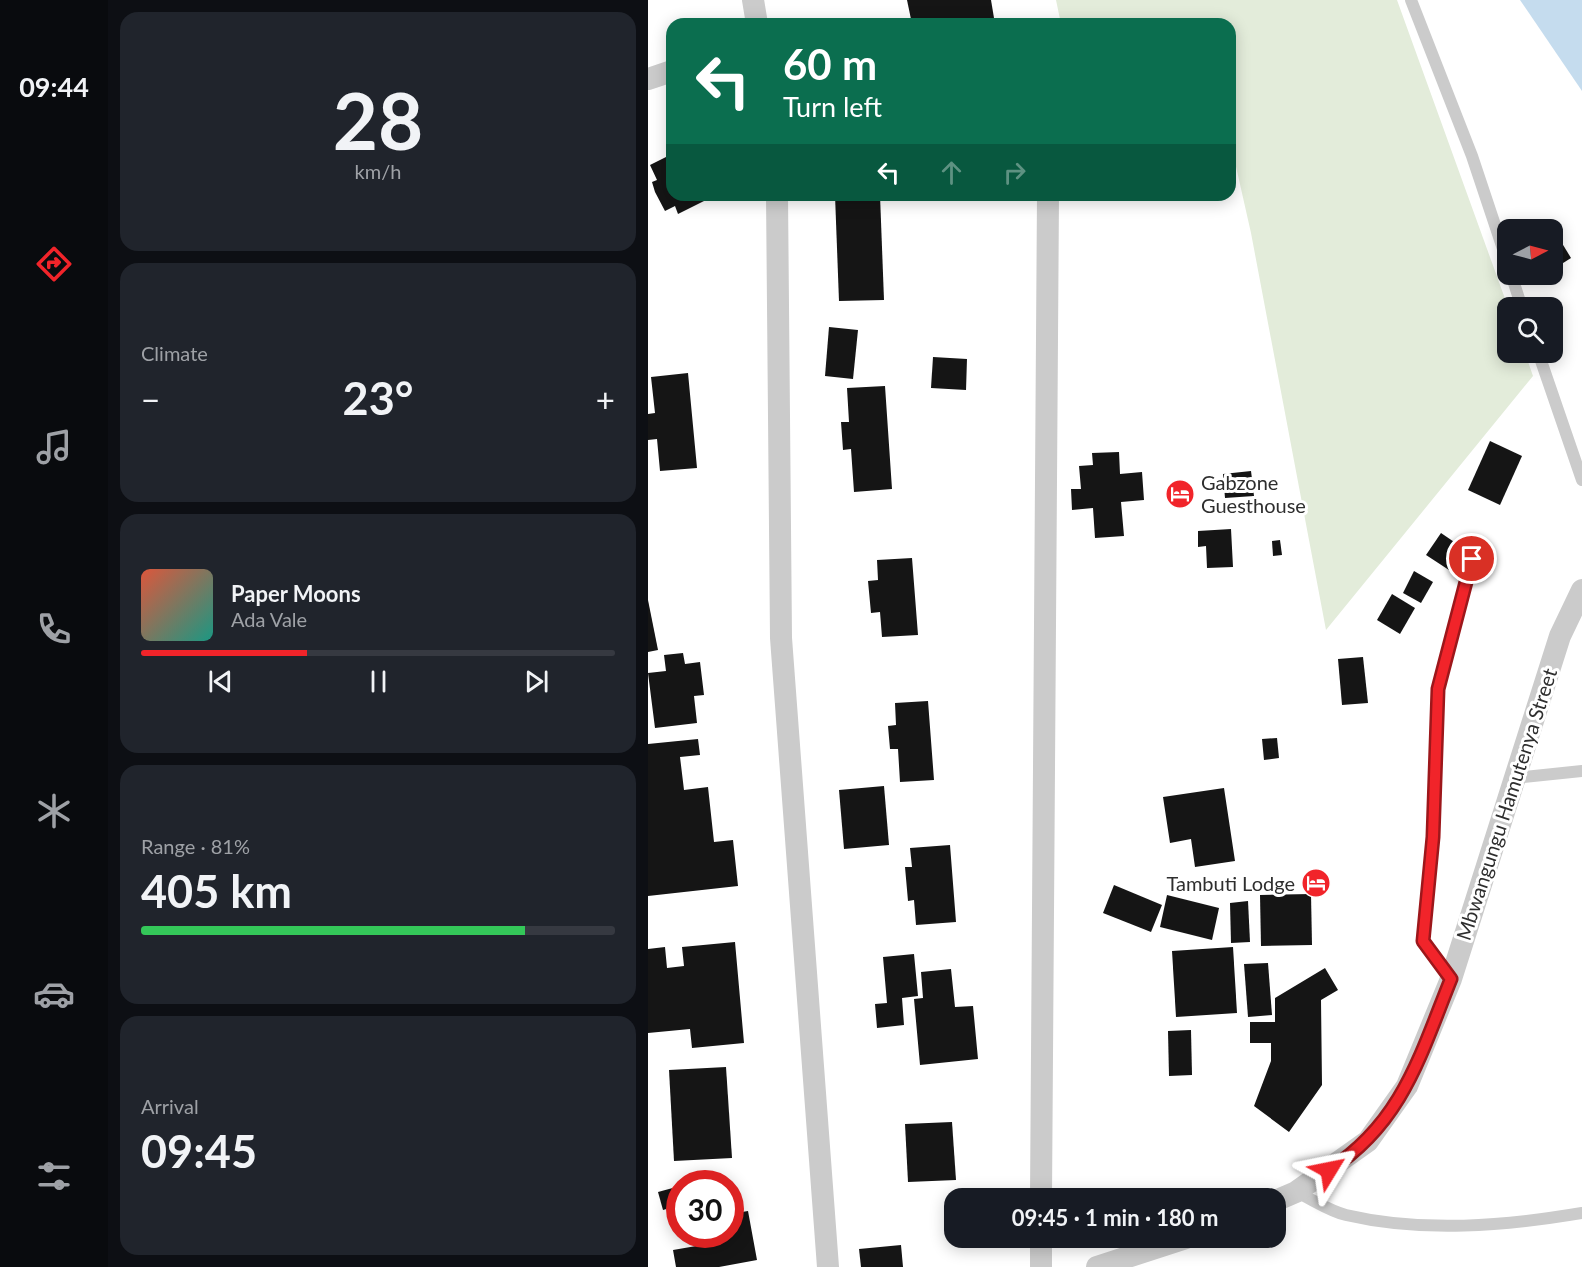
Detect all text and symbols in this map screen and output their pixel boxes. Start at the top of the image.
text: 60 m [783,39,877,89]
icon: left [684,42,762,120]
text: 09:44 [19,70,89,103]
text: 28 [333,73,423,167]
text: Turn left [783,90,882,123]
icon: left [872,156,905,189]
icon: ahead [935,156,968,189]
icon: right [998,156,1031,189]
text: km/h [355,159,401,183]
north arrow [1497,219,1563,285]
map controls [1497,219,1563,363]
icon: directions [33,243,75,285]
button: search [1497,297,1563,363]
text: Climate [141,341,208,365]
text: 23° [343,371,413,425]
text: − [141,379,160,419]
text: + [596,379,615,419]
icon: music [33,426,75,468]
place label: Gabzone Guesthouse [1201,470,1306,517]
hotel icon: Gabzone Guesthouse [1164,478,1196,510]
pin [1446,533,1497,584]
icon: arrive [1455,542,1488,575]
text: Paper Moons [231,580,361,607]
text: Ada Vale [231,607,307,631]
icon: phone [33,608,75,650]
icon: previous [204,665,237,698]
icon: pause [362,665,395,698]
icon: next [520,665,553,698]
street label: Mbwangungu Hamutenya Street [1451,665,1561,943]
icon: climate [33,790,75,832]
text: Range · 81% [141,834,250,858]
text: 405 km [141,864,292,918]
hotel icon: Tambuti Lodge [1300,867,1332,899]
place label: Tambuti Lodge [1166,871,1295,895]
icon: car [33,973,75,1015]
text: Arrival [141,1094,199,1118]
text: 09:45 [141,1124,257,1178]
position arrow [1297,1138,1361,1202]
icon: filters [33,1155,75,1197]
speed limit sign: 30 [666,1170,744,1248]
text: 09:45 · 1 min · 180 m [1012,1204,1218,1231]

